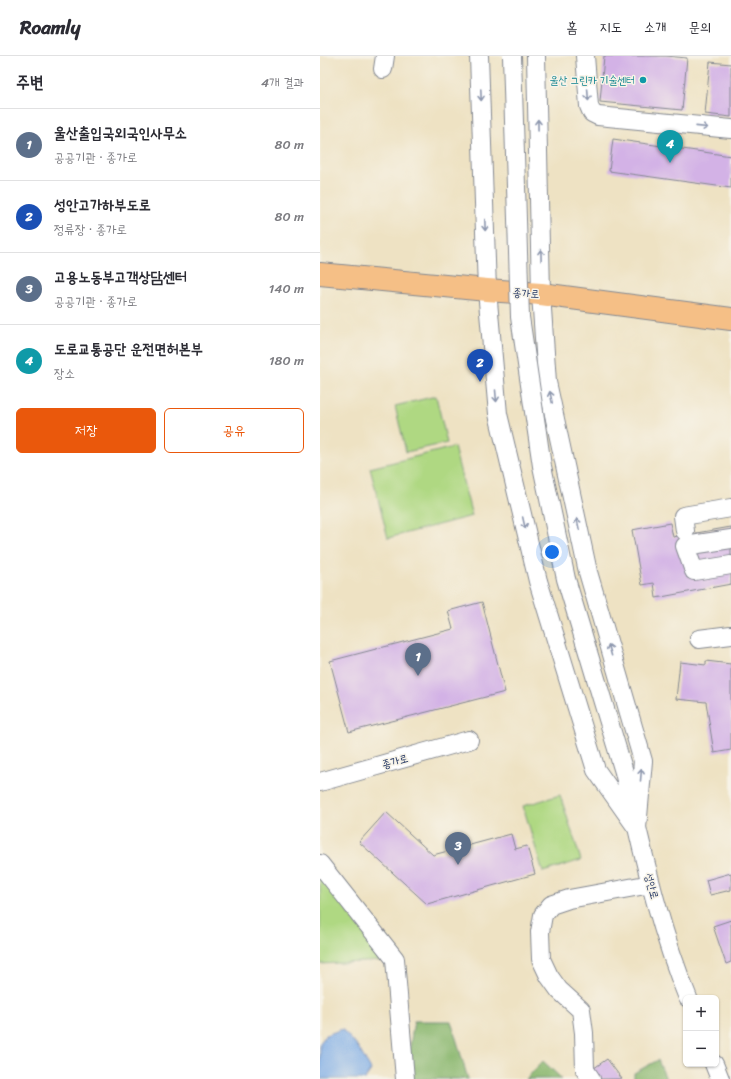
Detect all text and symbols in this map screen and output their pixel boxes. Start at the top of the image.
text: Roamly [20,11,80,44]
text: 홈 [566,15,577,40]
text: 지도 [599,15,622,40]
text: 소개 [644,15,666,40]
text: 문의 [688,15,711,40]
text: 주변 [16,67,43,97]
text: 4개 결과 [261,71,304,94]
place label: 울산 그린카 기술센터 [550,71,635,90]
marker: 울산 그린카 기술센터 [638,75,648,85]
one-way arrow [477,88,484,101]
one-way arrow [585,88,592,101]
one-way arrow [534,119,542,132]
text: 울산출입국외국인사무소 [54,120,187,146]
one-way arrow [695,123,708,130]
pin: 4 [657,130,683,163]
text: 1 [26,133,32,156]
text: 80 m [275,133,304,156]
text: 공공기관 · 종가로 [54,146,137,169]
text: 성안고가하부도로 [54,192,151,218]
text: 2 [25,205,33,228]
text: 80 m [275,205,304,228]
text: 정류장 · 종가로 [54,218,127,241]
one-way arrow [481,218,488,231]
one-way arrow [537,249,544,262]
text: 고용노동부고객상담센터 [54,264,187,290]
text: 3 [25,277,33,300]
text: 140 m [269,277,304,300]
street label: 종가로 [512,283,540,304]
text: 공공기관 · 종가로 [54,290,137,313]
text: 도로교통공단 운전면허본부 [54,336,203,362]
text: 4 [25,349,33,372]
text: 180 m [269,349,304,372]
pin: 2 [467,349,493,382]
text: 장소 [54,362,75,385]
one-way arrow [493,389,500,402]
one-way arrow [546,391,554,404]
button: 저장 [16,408,156,453]
button: 공유 [164,408,304,453]
one-way arrow [521,517,528,530]
one-way arrow [573,518,581,531]
your location [542,542,562,562]
pin: 1 [405,643,431,676]
one-way arrow [606,644,614,657]
street label: 종가로 [380,749,411,774]
one-way arrow [638,769,645,782]
pin: 3 [445,832,471,865]
street label: 성안로 [639,871,664,902]
map controls [683,995,719,1067]
button: + [683,995,719,1031]
button: − [683,1031,719,1067]

